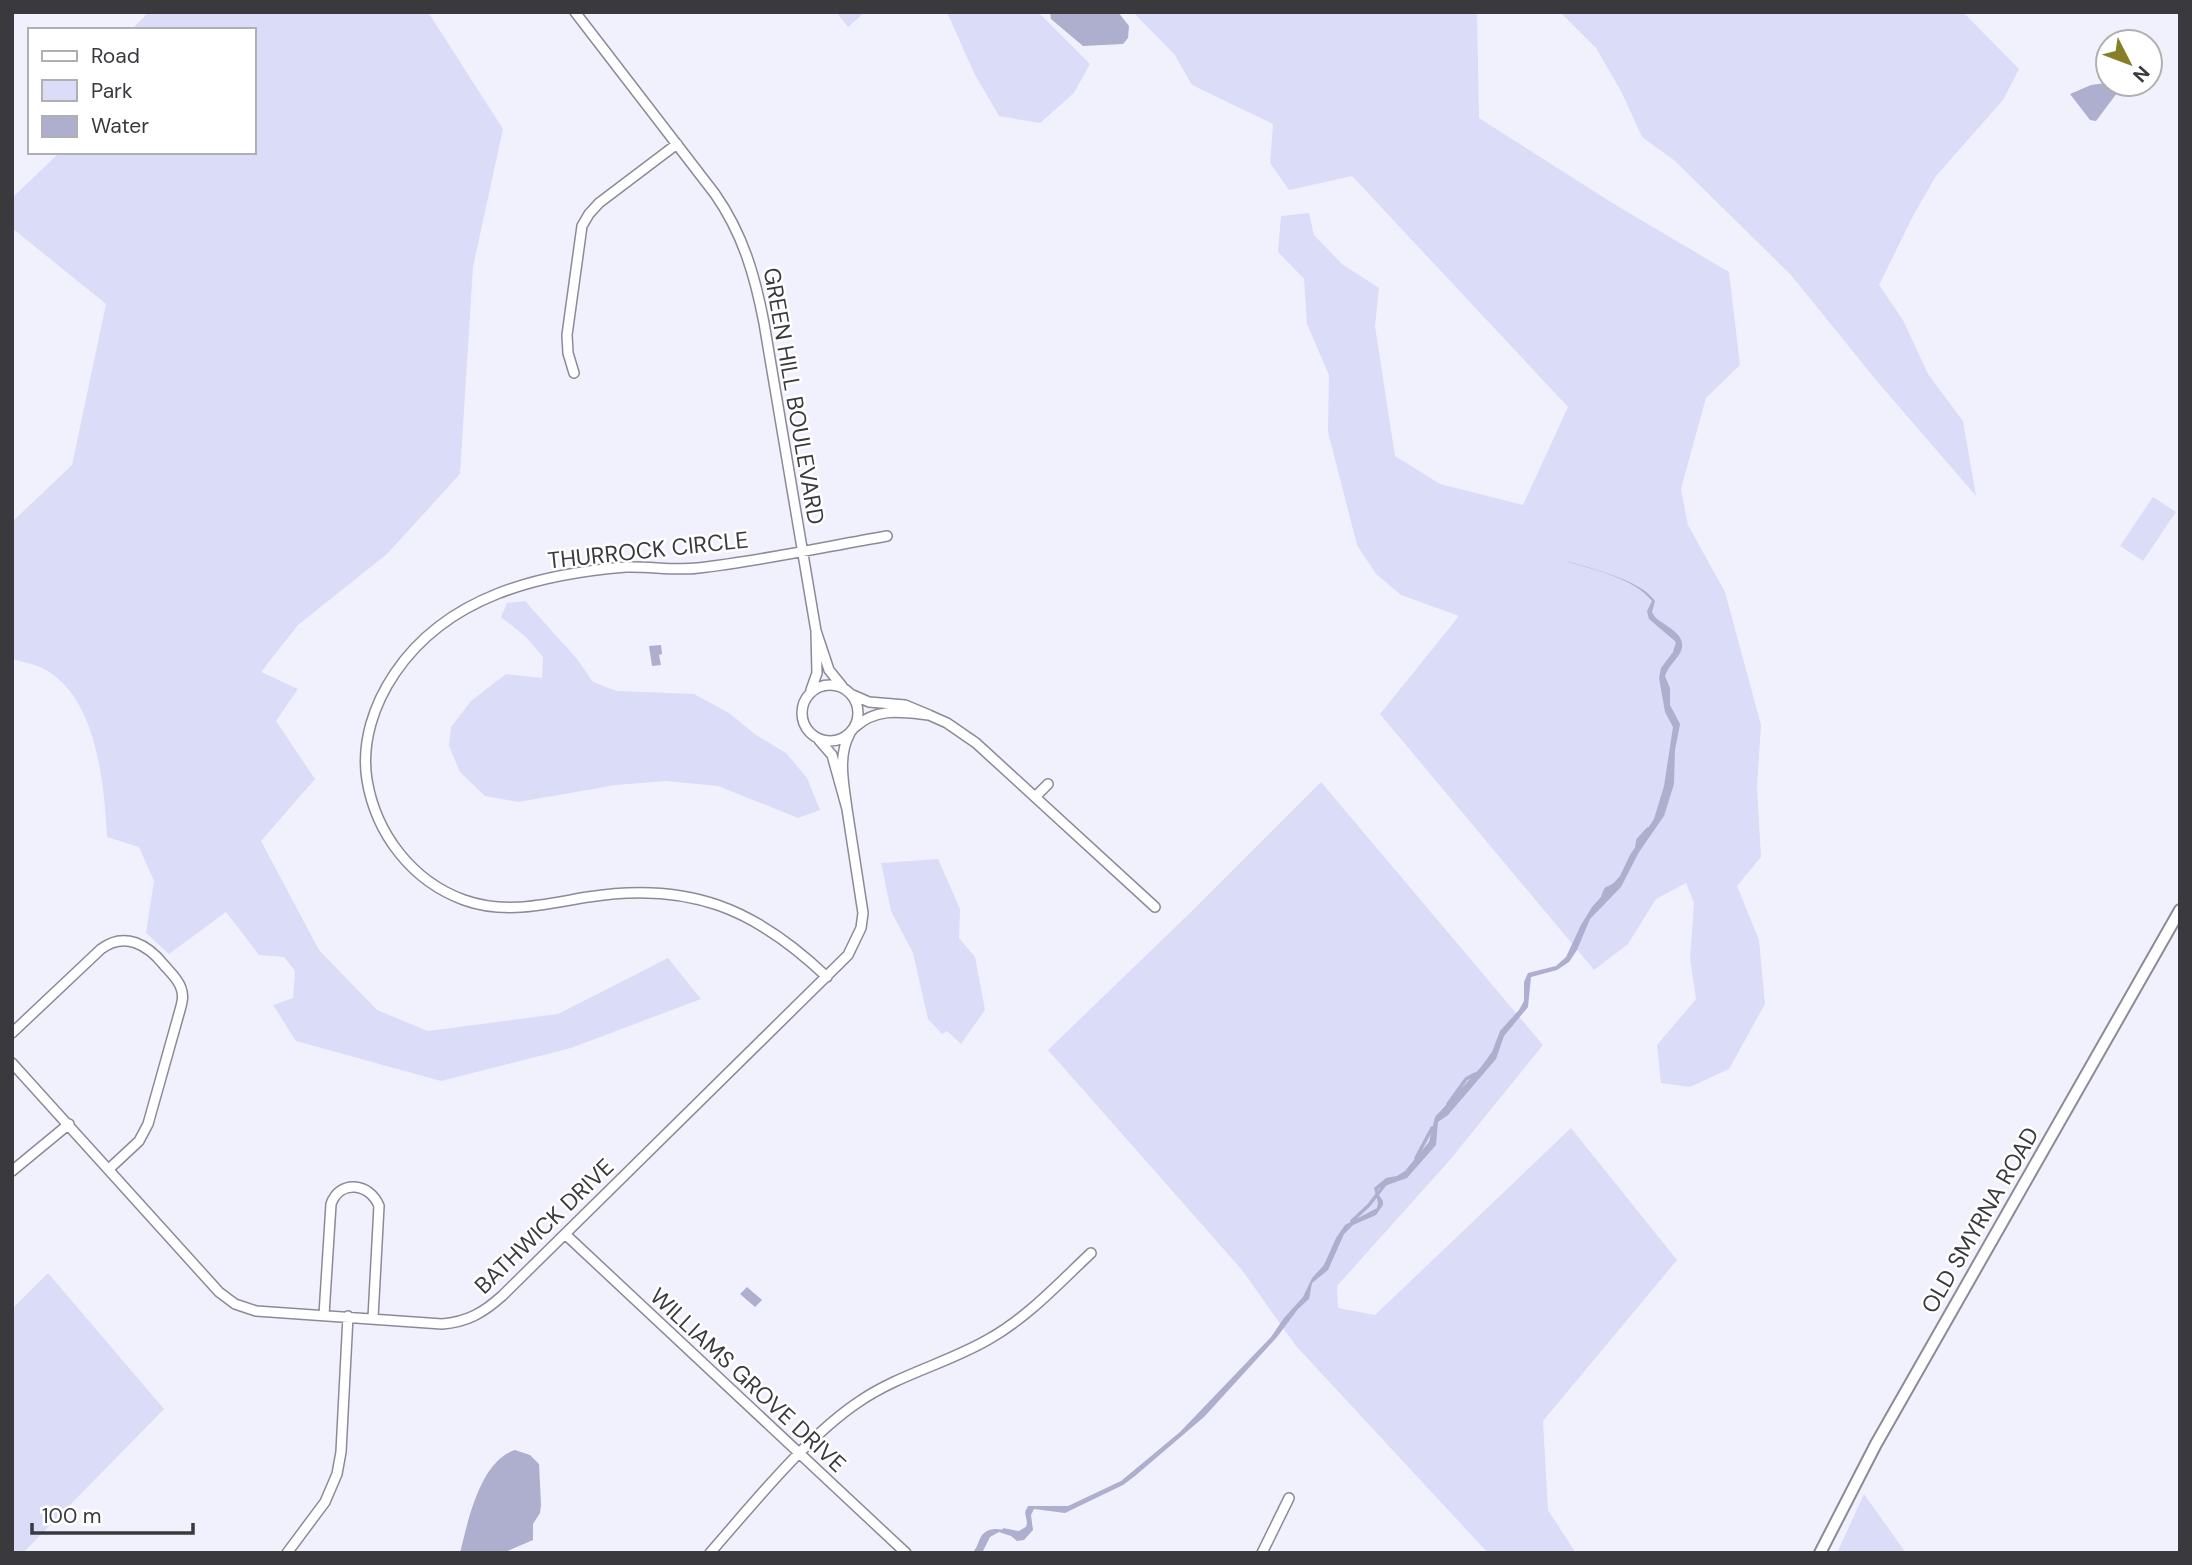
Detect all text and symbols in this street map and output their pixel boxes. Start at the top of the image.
legend [28,28,256,154]
north arrow [2094,28,2164,98]
text: Road [91,42,140,70]
text: N [2127,61,2155,88]
text: Park [91,77,133,105]
text: Water [91,112,149,140]
street label: GREEN HILL BOULEVARD [757,265,831,527]
street label: THURROCK CIRCLE [546,525,750,575]
street label: OLD SMYRNA ROAD [1914,1121,2046,1319]
street label: BATHWICK DRIVE [468,1152,620,1300]
street label: WILLIAMS GROVE DRIVE [644,1281,852,1479]
scale bar [32,1492,192,1536]
text: 100 m [42,1502,102,1530]

